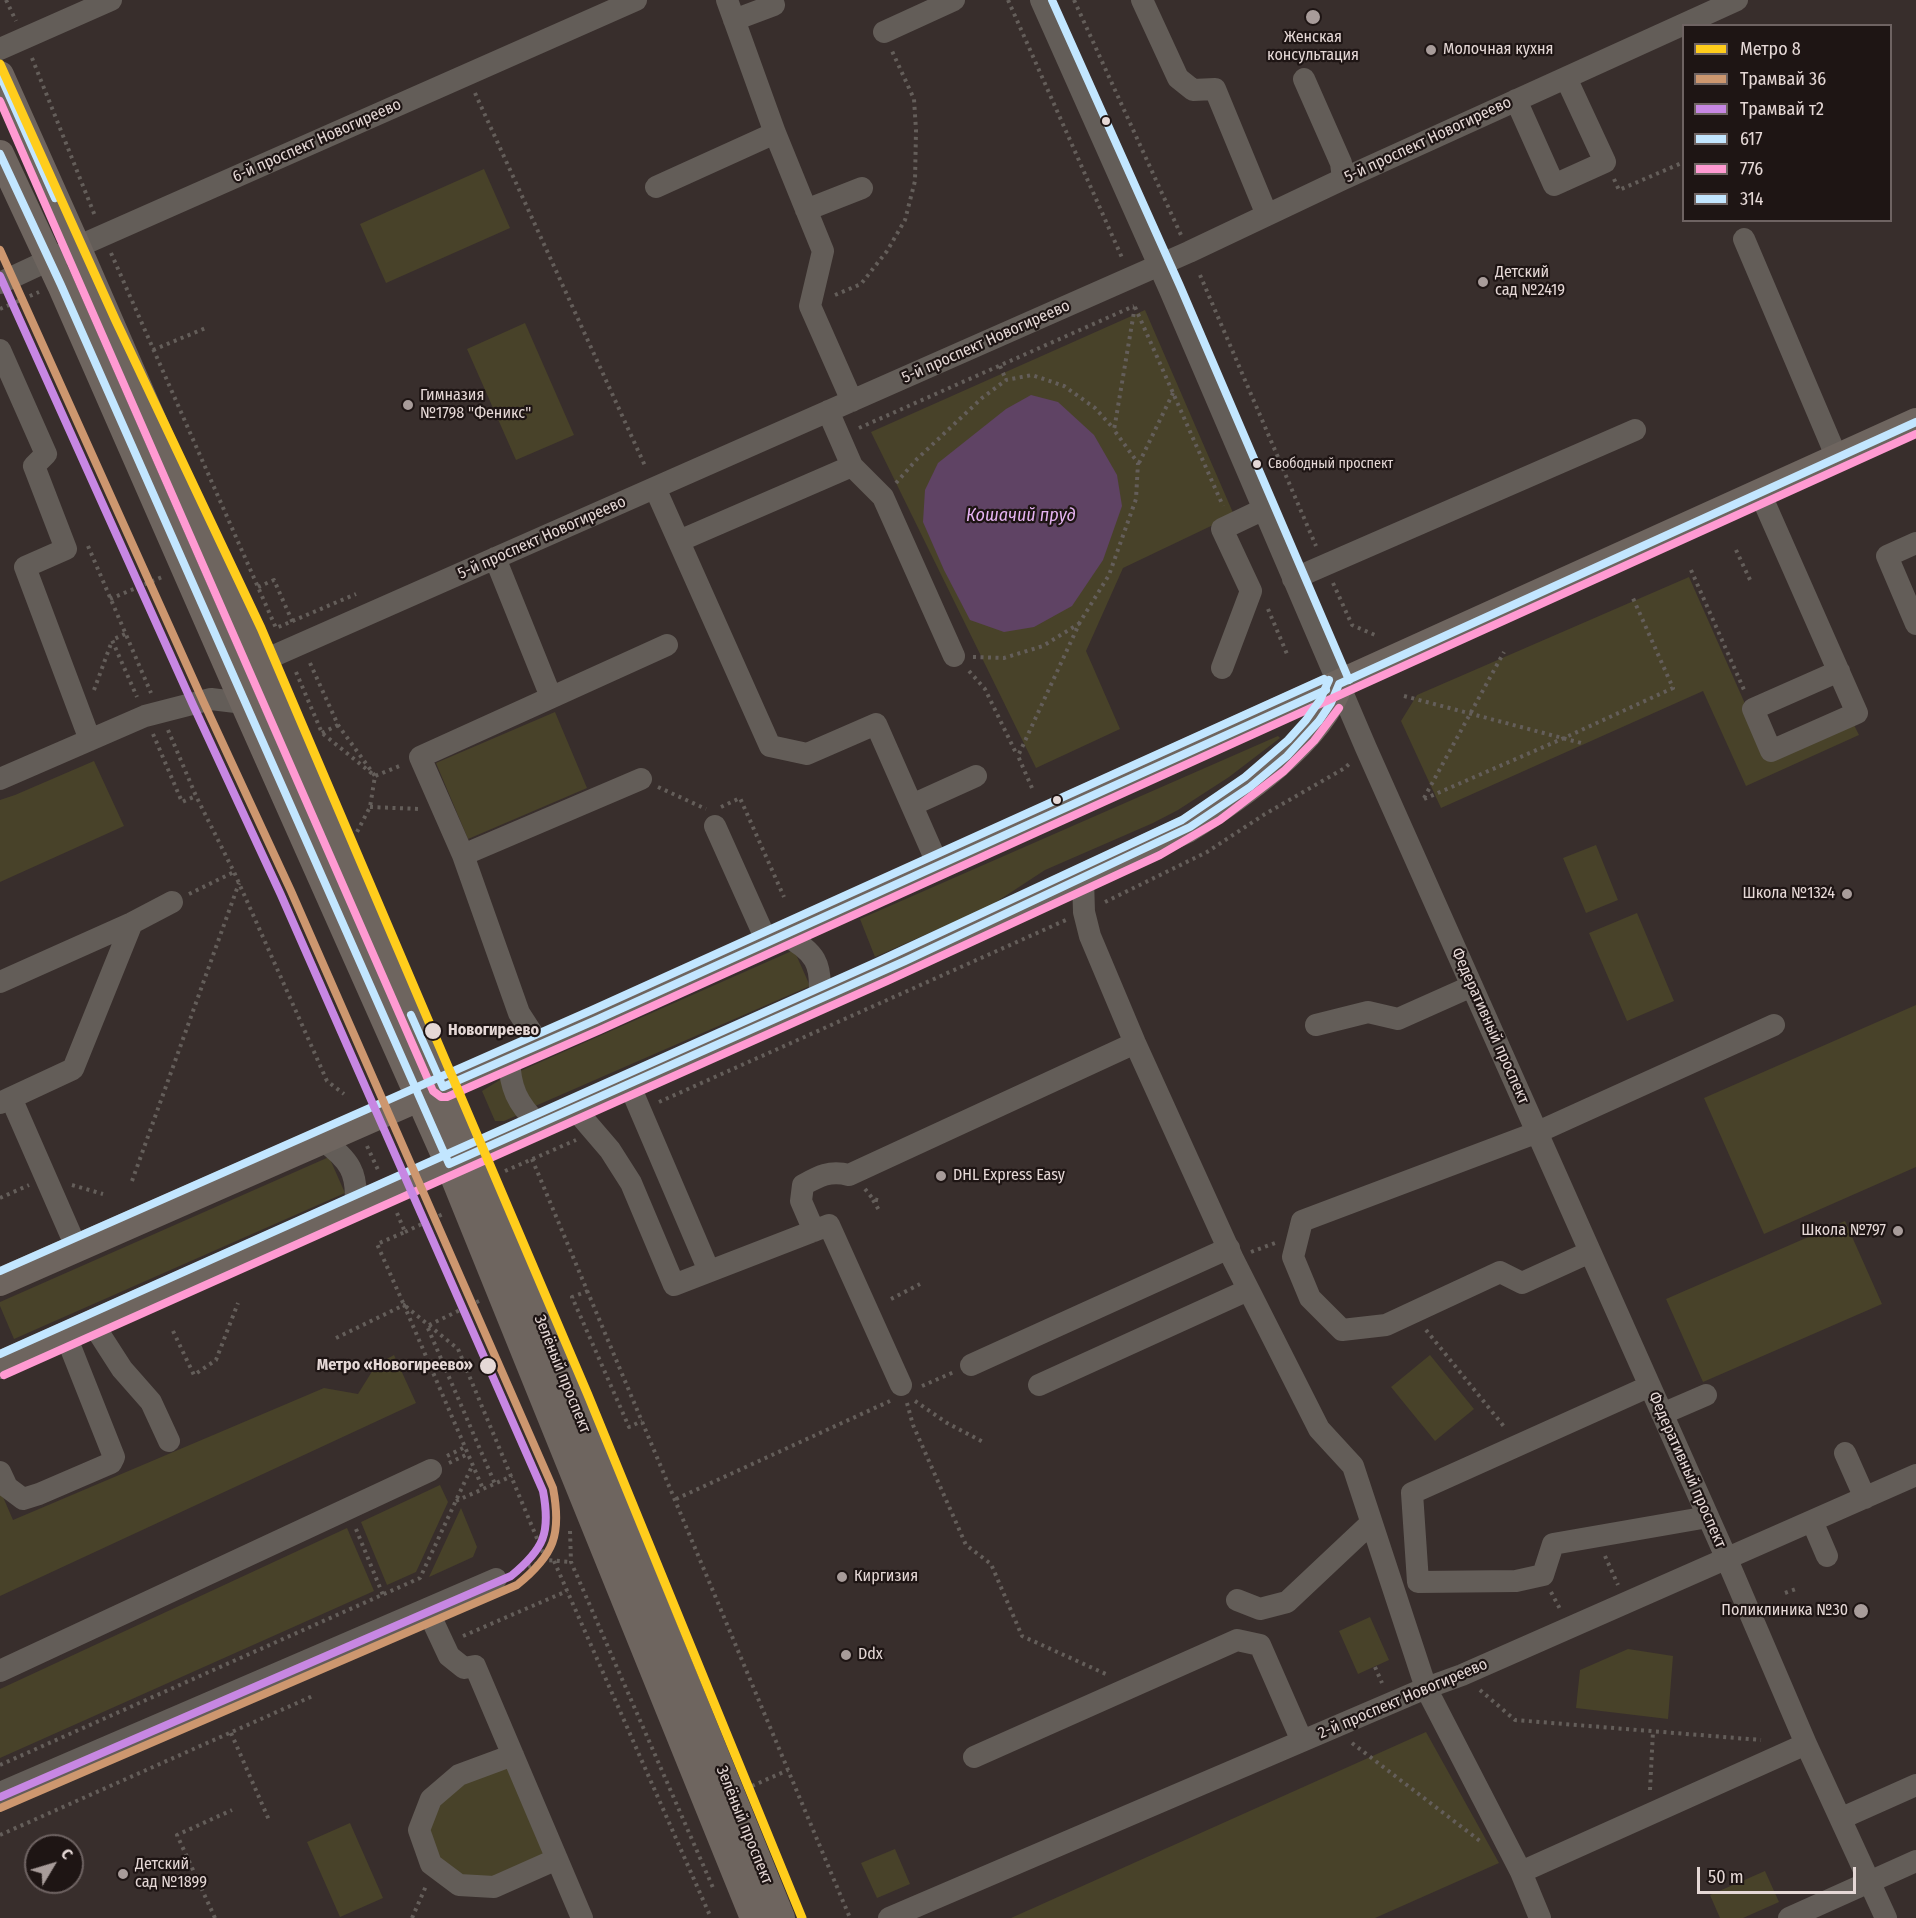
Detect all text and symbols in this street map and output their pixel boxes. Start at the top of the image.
marker: Женская консультация [1304,8,1322,26]
legend [1682,24,1892,222]
place label: Женская консультация [1267,28,1359,66]
text: Метро 8 [1740,38,1801,60]
place label: Молочная кухня [1443,40,1553,60]
marker: Молочная кухня [1424,43,1438,57]
text: Трамвай 36 [1740,68,1826,90]
street label: 5-й проспект Новогиреево [1341,93,1515,187]
street label: 6-й проспект Новогиреево [230,95,404,187]
text: Трамвай т2 [1740,98,1824,120]
unlabelled marker [1100,115,1112,127]
text: 617 [1740,128,1762,150]
text: 776 [1740,158,1763,180]
text: 314 [1740,188,1763,210]
place label: Детский сад №2419 [1495,263,1565,301]
marker: Детский сад №2419 [1476,275,1490,289]
street label: 5-й проспект Новогиреево [899,296,1073,388]
place label: Гимназия №1798 "Феникс" [420,386,531,424]
marker: Гимназия №1798 "Феникс" [401,398,415,412]
place label: Свободный проспект [1268,456,1393,472]
marker: Свободный проспект [1251,458,1263,470]
street label: 5-й проспект Новогиреево [455,492,629,584]
water label: Кошачий пруд [966,505,1076,527]
unlabelled marker [1051,794,1063,806]
place label: Школа №1324 [1742,884,1835,904]
marker: Школа №1324 [1840,887,1854,901]
street label: Федеративный проспект [1447,945,1533,1107]
marker: Новогиреево [423,1021,443,1041]
place label: Новогиреево [448,1021,539,1041]
place label: DHL Express Easy [953,1166,1065,1186]
marker: DHL Express Easy [934,1169,948,1183]
place label: Школа №797 [1801,1221,1886,1241]
marker: Школа №797 [1891,1224,1905,1238]
street label: Зелёный проспект [530,1312,594,1436]
place label: Метро «Новогиреево» [317,1356,473,1376]
marker: Метро «Новогиреево» [478,1356,498,1376]
street label: Федеративный проспект [1644,1389,1730,1551]
place label: Киргизия [854,1567,918,1587]
marker: Киргизия [835,1570,849,1584]
place label: Поликлиника №30 [1721,1601,1848,1621]
marker: Поликлиника №30 [1852,1602,1870,1620]
place label: Ddx [858,1645,883,1665]
marker: Ddx [839,1648,853,1662]
street label: 2-й проспект Новогиреево [1316,1655,1490,1743]
street label: Зелёный проспект [712,1763,776,1887]
north arrow [24,1834,84,1894]
text: С [57,1845,77,1863]
place label: Детский сад №1899 [135,1855,207,1893]
scale bar [1700,1855,1859,1893]
text: 50 m [1708,1866,1744,1888]
marker: Детский сад №1899 [116,1867,130,1881]

